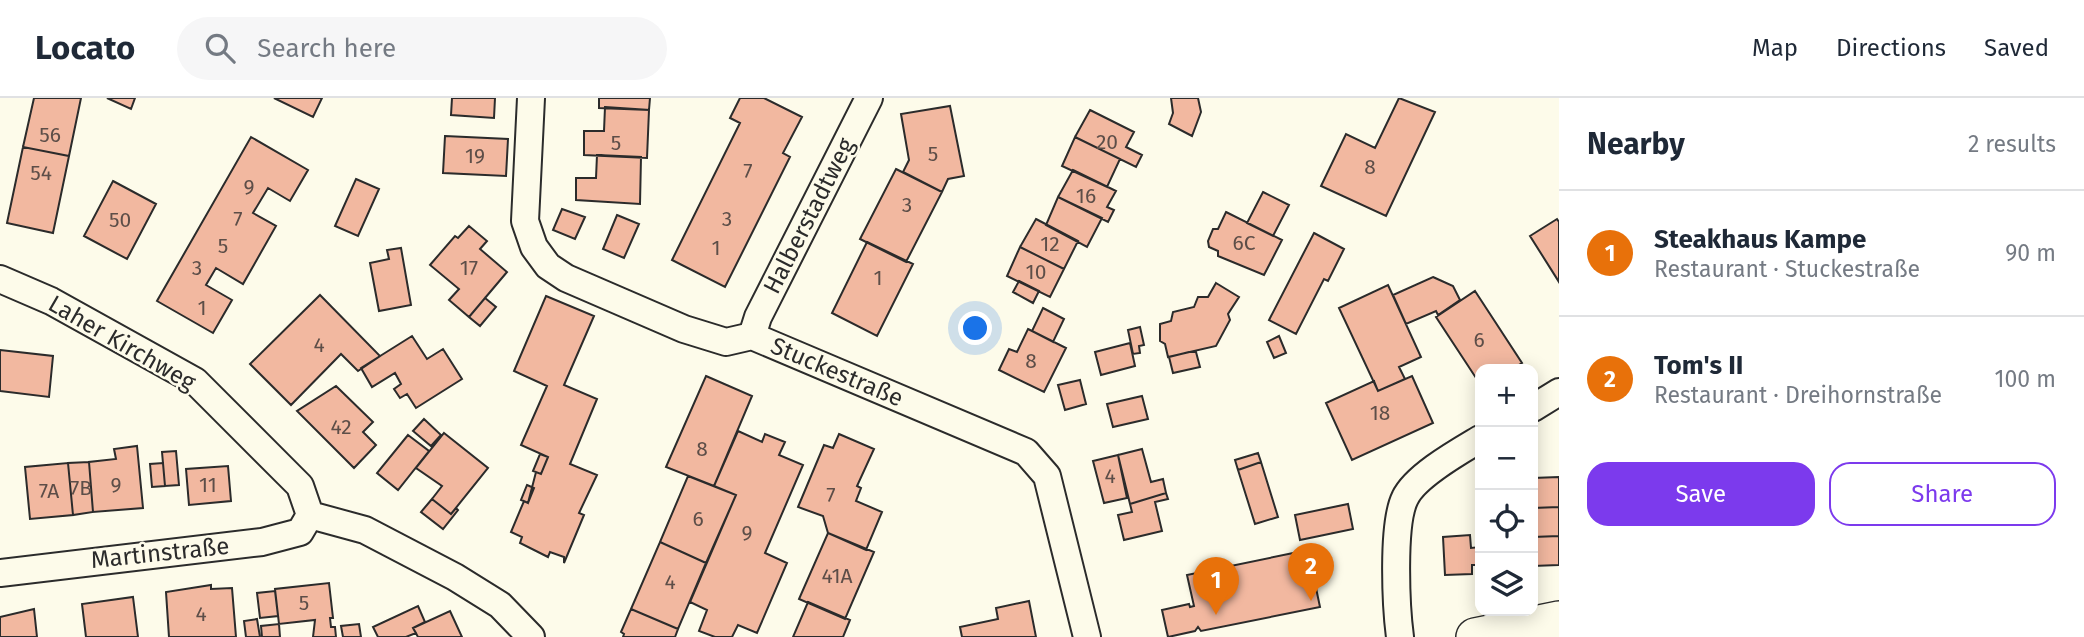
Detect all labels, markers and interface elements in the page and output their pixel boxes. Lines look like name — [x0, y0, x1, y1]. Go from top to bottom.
search box — [177, 17, 667, 80]
text: Locato — [35, 28, 135, 68]
icon: search — [201, 29, 239, 67]
text: Search here — [257, 33, 396, 64]
text: Map — [1752, 34, 1798, 62]
text: Directions — [1836, 34, 1946, 62]
text: Saved — [1984, 34, 2049, 62]
house number: 56 — [39, 122, 61, 148]
text: Nearby — [1587, 126, 1685, 162]
house number: 20 — [1096, 129, 1118, 155]
house number: 5 — [611, 130, 621, 156]
text: 2 results — [1968, 130, 2056, 158]
street label: Halberstadtweg — [758, 133, 861, 299]
house number: 5 — [928, 141, 938, 167]
house number: 19 — [465, 143, 485, 169]
house number: 8 — [1364, 154, 1376, 180]
house number: 7 — [743, 158, 753, 184]
house number: 54 — [30, 160, 52, 186]
house number: 9 — [243, 174, 255, 200]
house number: 16 — [1076, 183, 1096, 209]
house number: 3 — [902, 192, 912, 218]
house number: 7 — [233, 206, 243, 232]
house number: 3 — [722, 206, 732, 232]
house number: 50 — [109, 207, 131, 233]
text: Steakhaus Kampe — [1654, 224, 1866, 255]
house number: 6C — [1233, 230, 1256, 256]
house number: 12 — [1040, 231, 1060, 257]
house number: 5 — [218, 233, 228, 259]
house number: 1 — [711, 235, 721, 261]
text: 1 — [1605, 239, 1615, 267]
text: 90 m — [2005, 239, 2056, 267]
house number: 3 — [192, 255, 202, 281]
house number: 17 — [460, 255, 478, 281]
text: Restaurant · Stuckestraße — [1654, 255, 1920, 283]
house number: 10 — [1026, 259, 1046, 285]
house number: 1 — [873, 265, 883, 291]
street label: Laher Kirchweg — [43, 290, 201, 397]
house number: 1 — [197, 295, 207, 321]
your location — [958, 311, 992, 345]
house number: 6 — [1473, 327, 1485, 353]
house number: 4 — [313, 332, 325, 358]
street label: Stuckestraße — [767, 332, 907, 412]
house number: 8 — [1025, 348, 1037, 374]
text: Tom's II — [1654, 350, 1743, 381]
map controls — [1475, 364, 1538, 616]
button: + — [1475, 364, 1538, 427]
text: 2 — [1604, 365, 1616, 393]
text: 100 m — [1995, 365, 2056, 393]
text: Restaurant · Dreihornstraße — [1654, 381, 1942, 409]
house number: 18 — [1370, 400, 1390, 426]
house number: 42 — [330, 414, 352, 440]
button: − — [1475, 427, 1538, 490]
house number: 8 — [696, 436, 708, 462]
button: Save — [1587, 462, 1815, 526]
button: Share — [1829, 462, 2056, 526]
house number: 4 — [1104, 463, 1116, 489]
house number: 9 — [110, 472, 122, 498]
house number: 11 — [199, 472, 217, 498]
house number: 7B — [70, 475, 92, 501]
house number: 7A — [39, 478, 59, 504]
house number: 7 — [826, 482, 836, 508]
button: locate — [1475, 490, 1538, 553]
house number: 6 — [692, 506, 704, 532]
house number: 9 — [741, 520, 753, 546]
street label: Martinstraße — [89, 532, 231, 574]
pin: 2 — [1288, 543, 1334, 601]
button: layers — [1475, 553, 1538, 616]
pin: 1 — [1193, 557, 1239, 615]
house number: 41A — [821, 563, 853, 589]
house number: 4 — [664, 569, 676, 595]
house number: 5 — [299, 590, 309, 616]
house number: 4 — [195, 601, 207, 627]

